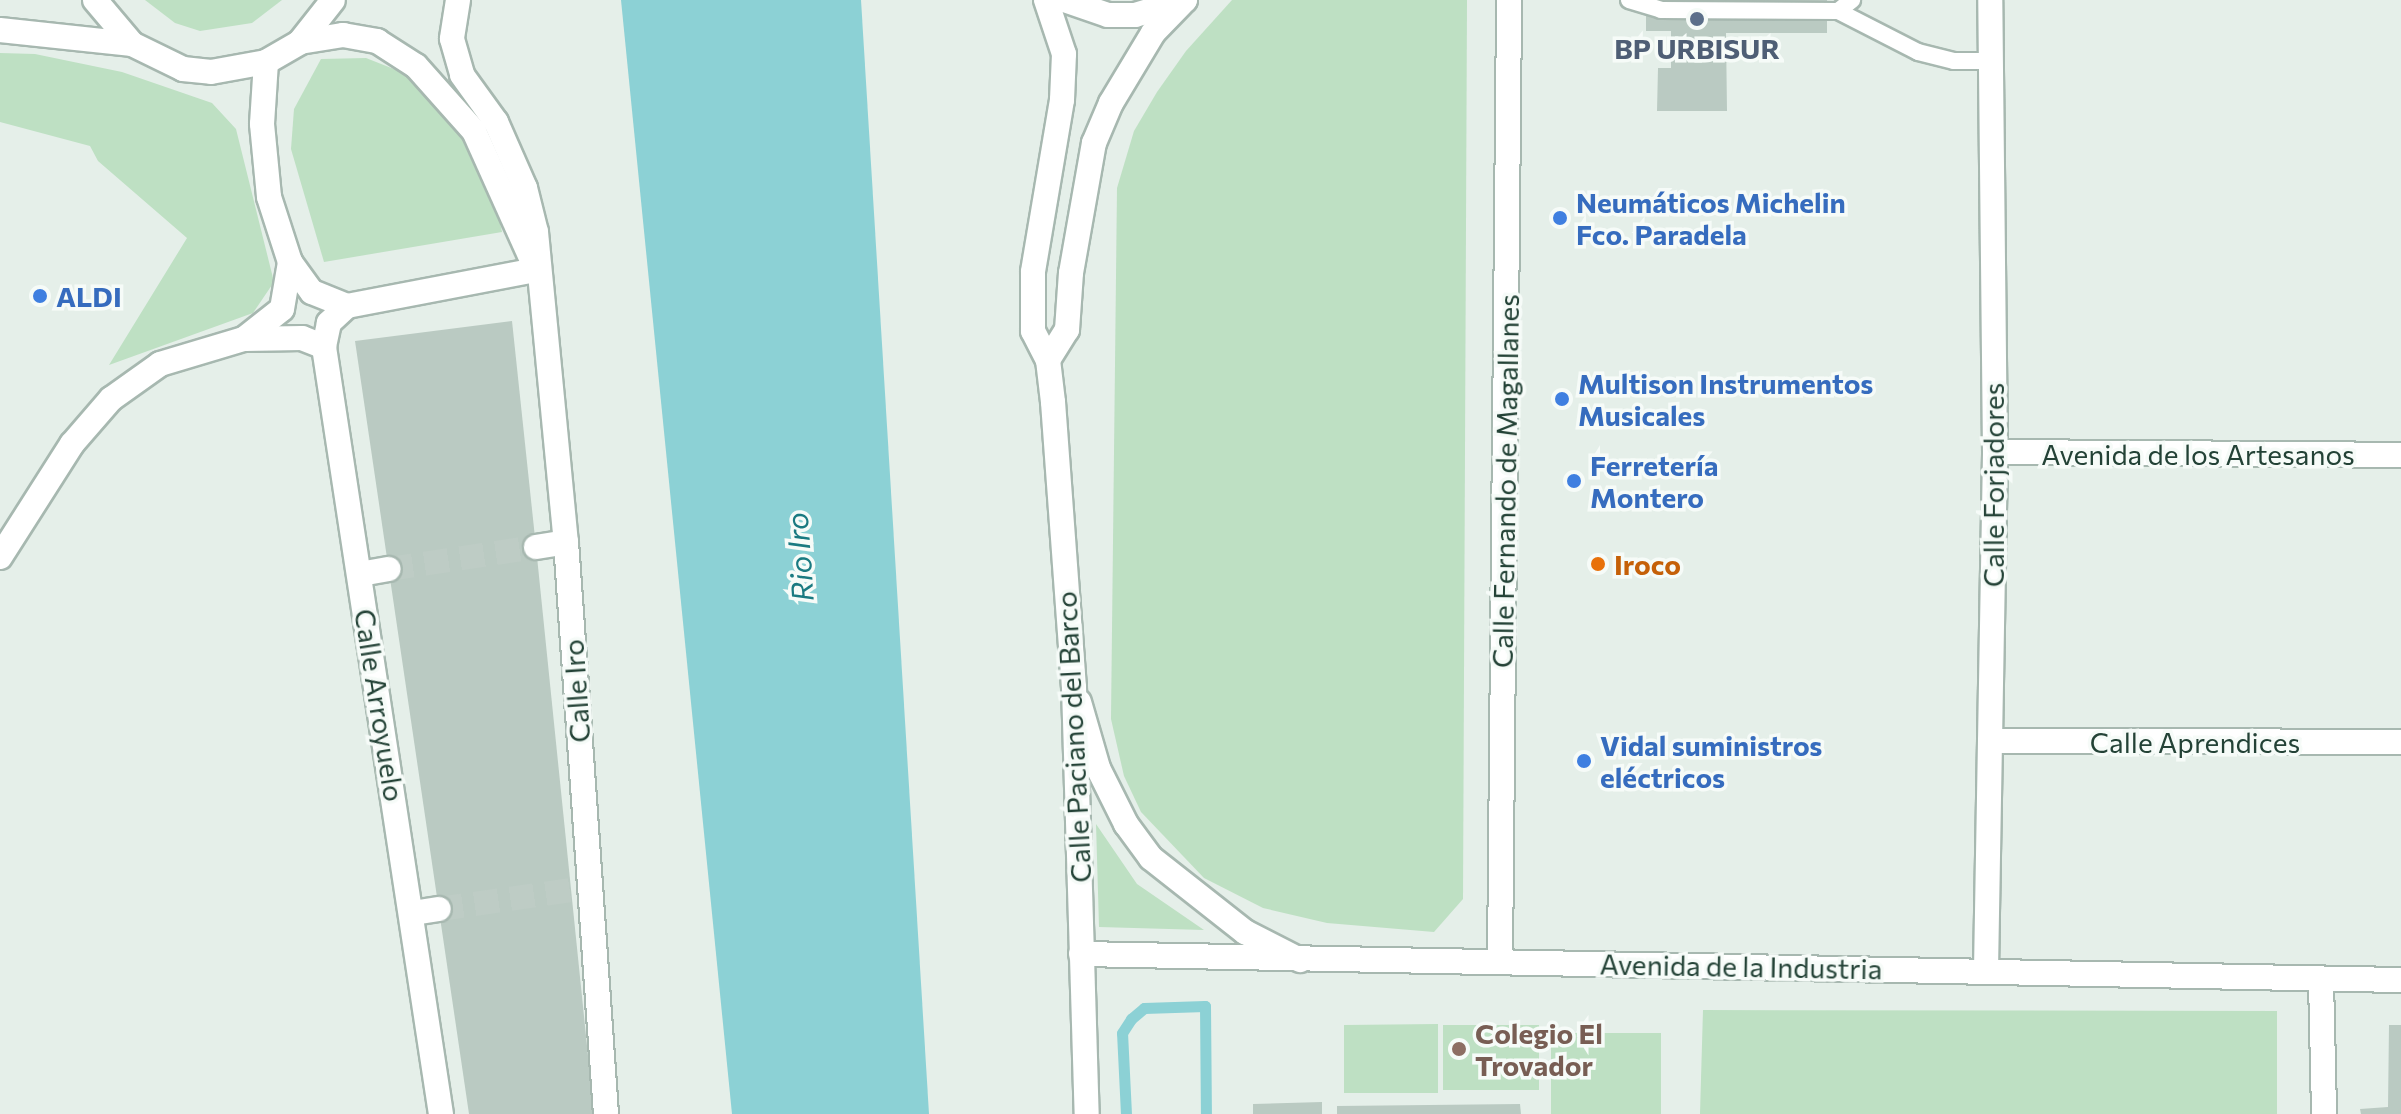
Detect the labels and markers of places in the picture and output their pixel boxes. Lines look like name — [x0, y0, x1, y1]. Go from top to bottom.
marker: BP URBISUR — [1688, 10, 1706, 28]
place label: BP URBISUR — [1614, 31, 1780, 65]
place label: Neumáticos Michelin Fco. Paradela — [1576, 185, 1846, 251]
marker: Neumáticos Michelin Fco. Paradela — [1551, 209, 1569, 227]
place label: ALDI — [56, 279, 122, 313]
marker: ALDI — [31, 287, 49, 305]
place label: Multison Instrumentos Musicales — [1578, 366, 1873, 432]
marker: Multison Instrumentos Musicales — [1553, 390, 1571, 408]
place label: Ferretería Montero — [1590, 448, 1718, 514]
marker: Ferretería Montero — [1565, 472, 1583, 490]
place label: Iroco — [1614, 547, 1681, 581]
marker: Iroco — [1589, 555, 1607, 573]
place label: Vidal suministros eléctricos — [1600, 728, 1822, 794]
marker: Vidal suministros eléctricos — [1575, 752, 1593, 770]
place label: Colegio El Trovador — [1475, 1016, 1603, 1082]
marker: Colegio El Trovador — [1450, 1040, 1468, 1058]

